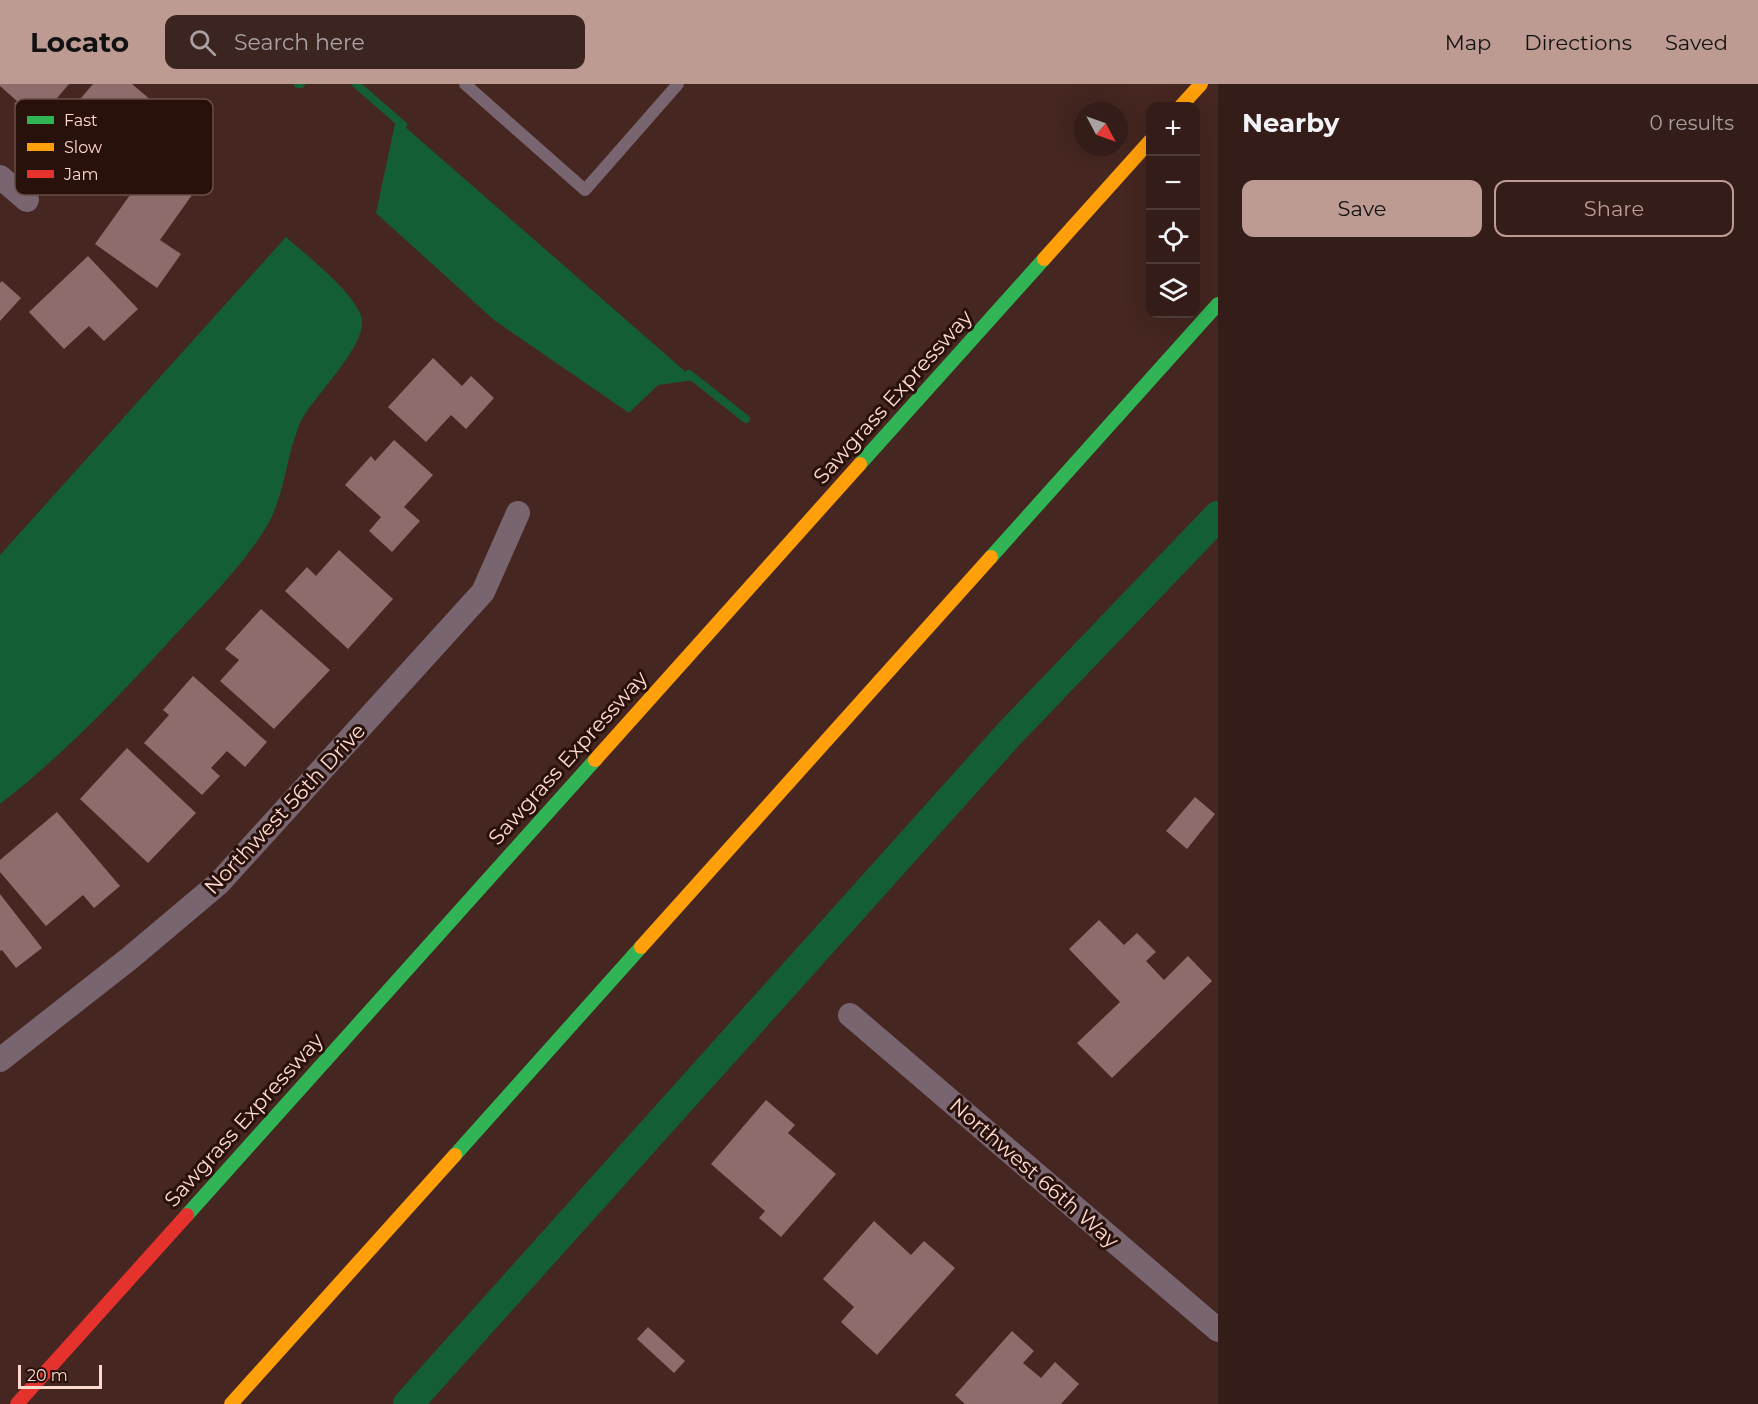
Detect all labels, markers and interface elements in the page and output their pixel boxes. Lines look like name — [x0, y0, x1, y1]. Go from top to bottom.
search box — [165, 15, 585, 69]
text: Locato — [30, 25, 129, 59]
icon: search — [186, 26, 219, 59]
text: Search here — [234, 29, 365, 56]
text: Map — [1445, 30, 1491, 55]
text: Directions — [1524, 30, 1632, 55]
text: Saved — [1665, 30, 1728, 55]
legend — [15, 99, 213, 195]
north arrow — [1074, 102, 1128, 156]
map controls — [1146, 102, 1200, 318]
button: + — [1146, 102, 1200, 156]
text: Nearby — [1242, 107, 1339, 139]
text: Fast — [64, 111, 98, 130]
text: 0 results — [1649, 111, 1734, 135]
text: Slow — [64, 138, 102, 157]
button: − — [1146, 156, 1200, 210]
text: Jam — [63, 165, 98, 184]
button: Save — [1242, 180, 1482, 237]
button: Share — [1494, 180, 1734, 237]
button: locate — [1146, 210, 1200, 264]
button: layers — [1146, 264, 1200, 318]
street label: Sawgrass Expressway — [808, 304, 978, 489]
street label: Sawgrass Expressway — [483, 665, 653, 850]
street label: Northwest 56th Drive — [199, 718, 370, 899]
street label: Sawgrass Expressway — [159, 1027, 329, 1212]
street label: Northwest 66th Way — [945, 1092, 1124, 1253]
scale bar — [18, 1362, 102, 1390]
text: 20 m — [27, 1366, 68, 1385]

